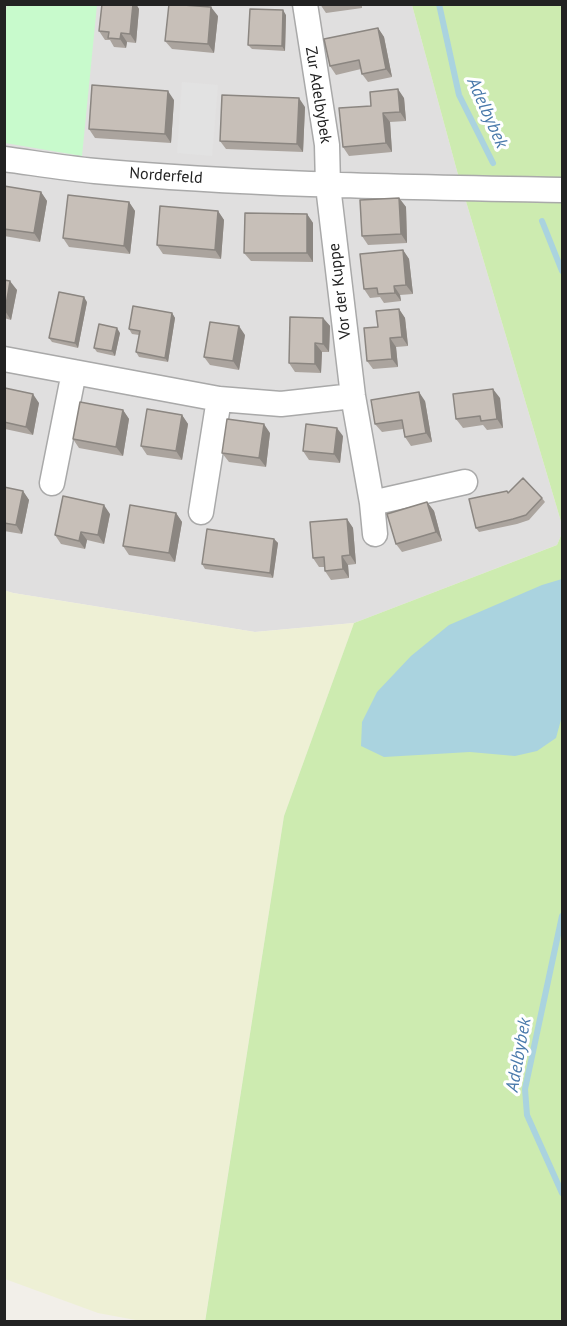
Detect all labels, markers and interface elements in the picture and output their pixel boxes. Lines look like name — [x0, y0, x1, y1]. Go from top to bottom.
street label: Zur Adelbybek — [301, 45, 335, 145]
water label: Adelbybek — [462, 74, 512, 152]
street label: Norderfeld — [129, 164, 203, 188]
street label: Vor der Kuppe — [325, 242, 355, 340]
water label: Adelbybek — [502, 1016, 536, 1094]

